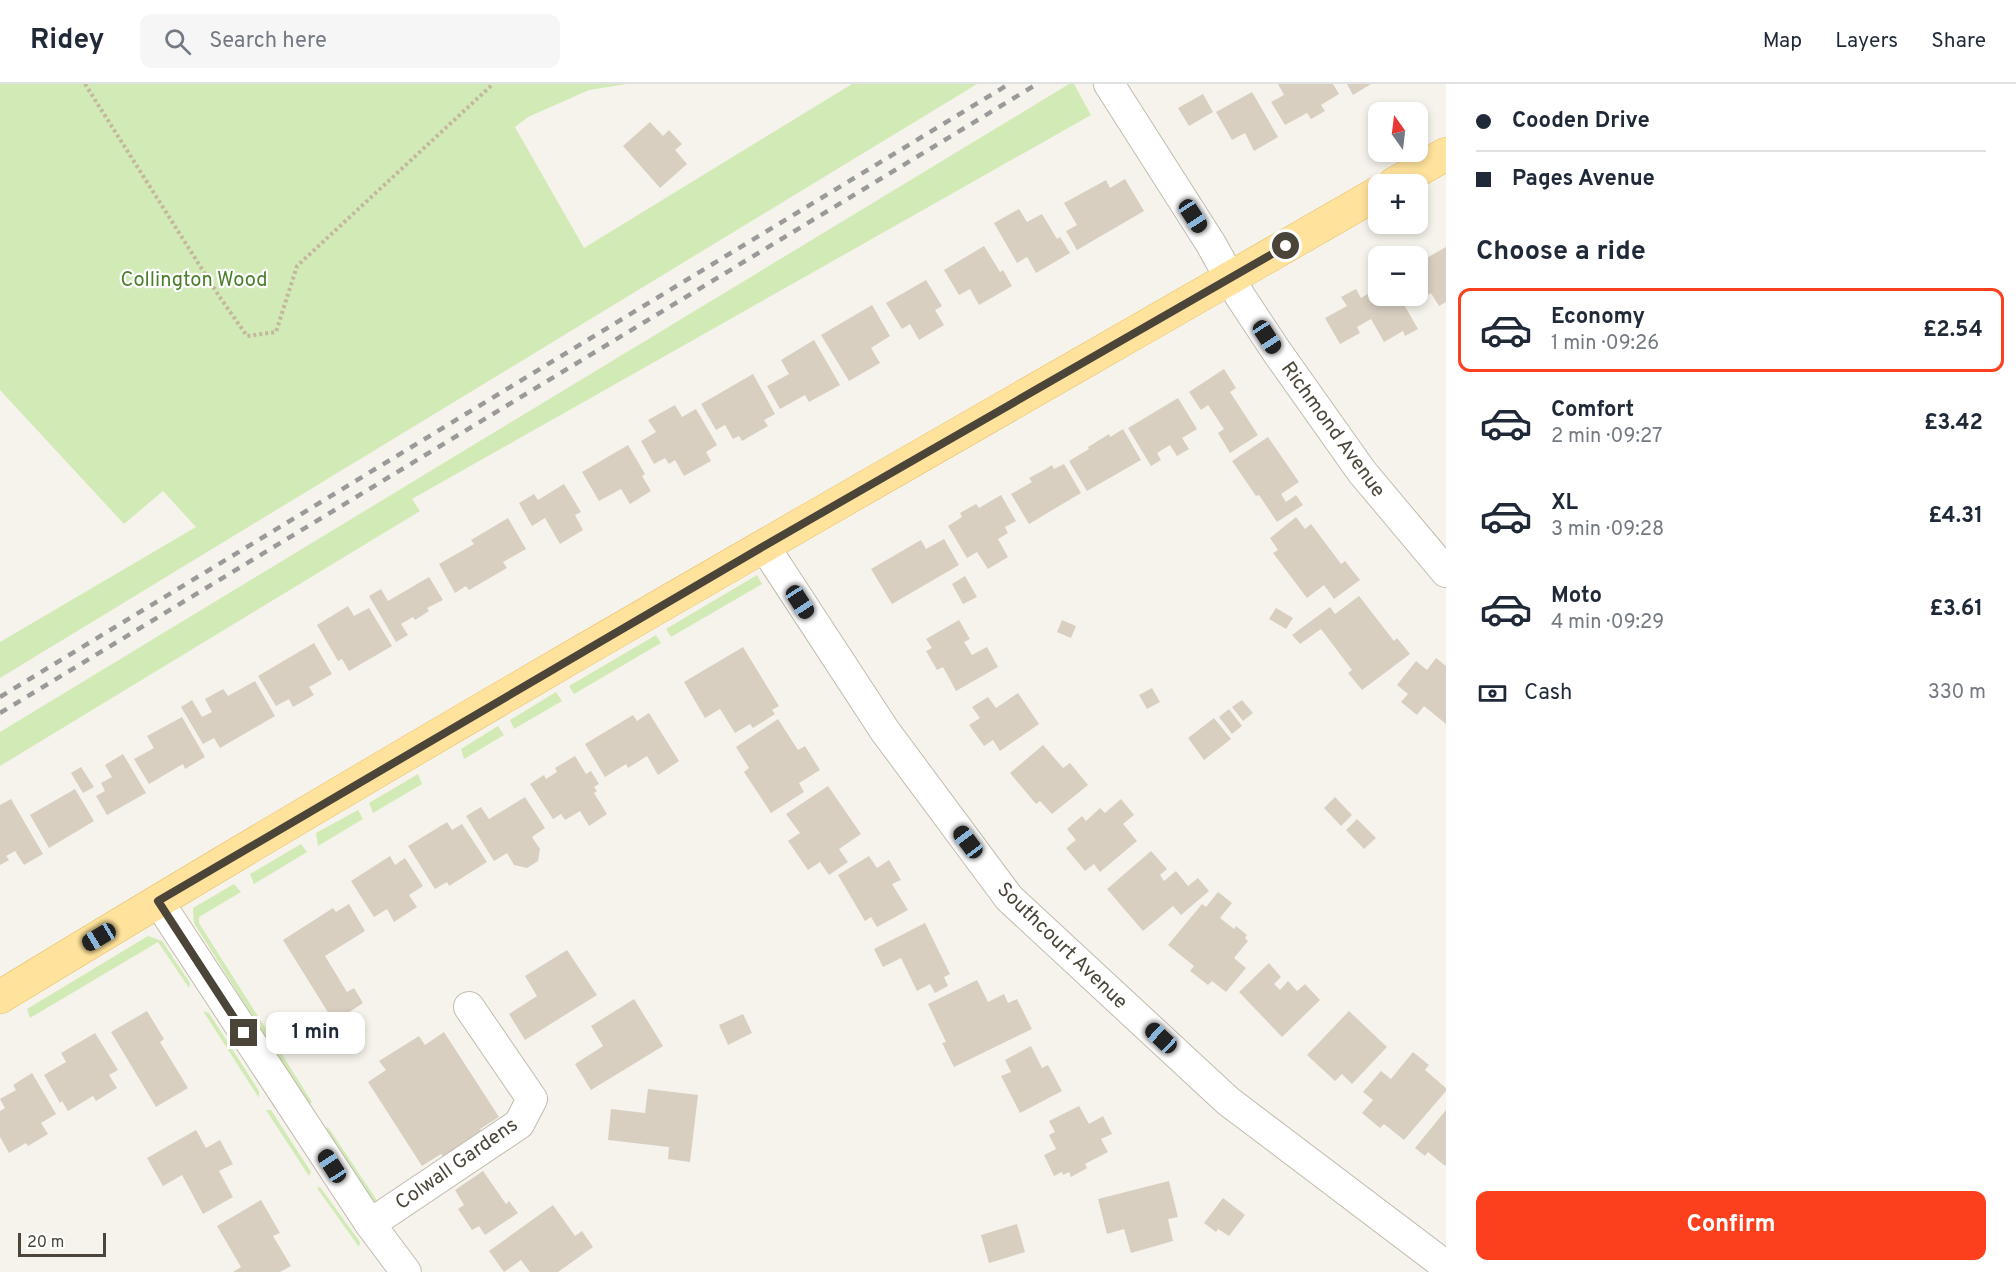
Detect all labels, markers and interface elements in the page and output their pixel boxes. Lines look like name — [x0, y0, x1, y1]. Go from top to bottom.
search box — [140, 14, 560, 68]
text: Ridey — [30, 23, 104, 59]
icon: search — [161, 25, 194, 58]
text: Search here — [209, 28, 327, 55]
text: Map — [1763, 28, 1802, 55]
text: Layers — [1835, 28, 1898, 55]
text: Share — [1931, 28, 1986, 55]
north arrow — [1368, 102, 1428, 162]
map controls — [1368, 102, 1428, 306]
text: Cooden Drive — [1512, 108, 1650, 135]
text: Pages Avenue — [1512, 166, 1655, 193]
button: + — [1368, 174, 1428, 234]
car — [1176, 196, 1210, 236]
route start — [1272, 232, 1299, 259]
text: Choose a ride — [1476, 235, 1646, 269]
button: − — [1368, 246, 1428, 306]
park label: Collington Wood — [120, 268, 268, 294]
icon: car — [1479, 303, 1533, 357]
text: Economy — [1551, 304, 1645, 331]
car — [1250, 317, 1284, 357]
text: £2.54 — [1923, 317, 1983, 344]
text: 1 min · 09:26 — [1551, 331, 1659, 357]
street label: Richmond Avenue — [1274, 357, 1390, 503]
icon: car — [1479, 396, 1533, 450]
text: Comfort — [1551, 397, 1634, 424]
text: £3.42 — [1924, 410, 1983, 437]
text: 2 min · 09:27 — [1551, 424, 1662, 450]
icon: car — [1479, 489, 1533, 543]
text: XL — [1551, 490, 1578, 517]
text: £4.31 — [1928, 503, 1983, 530]
text: 3 min · 09:28 — [1551, 517, 1664, 543]
car — [783, 582, 817, 622]
icon: car — [1479, 582, 1533, 636]
text: Moto — [1551, 583, 1602, 610]
text: £3.61 — [1929, 596, 1983, 623]
text: 4 min · 09:29 — [1551, 610, 1664, 636]
icon: cash — [1476, 677, 1509, 710]
text: Cash — [1524, 680, 1573, 707]
text: 330 m — [1928, 680, 1986, 706]
car — [950, 822, 986, 862]
street label: Southcourt Avenue — [991, 877, 1132, 1015]
car — [79, 920, 119, 954]
callout: 1 min — [265, 1012, 364, 1054]
route end — [230, 1019, 257, 1046]
car — [1142, 1019, 1180, 1057]
text: 1 min — [291, 1020, 340, 1046]
street label: Colwall Gardens — [391, 1113, 524, 1217]
car — [315, 1146, 349, 1186]
button: Confirm — [1476, 1191, 1986, 1260]
scale bar — [18, 1230, 106, 1258]
text: 20 m — [27, 1233, 64, 1253]

